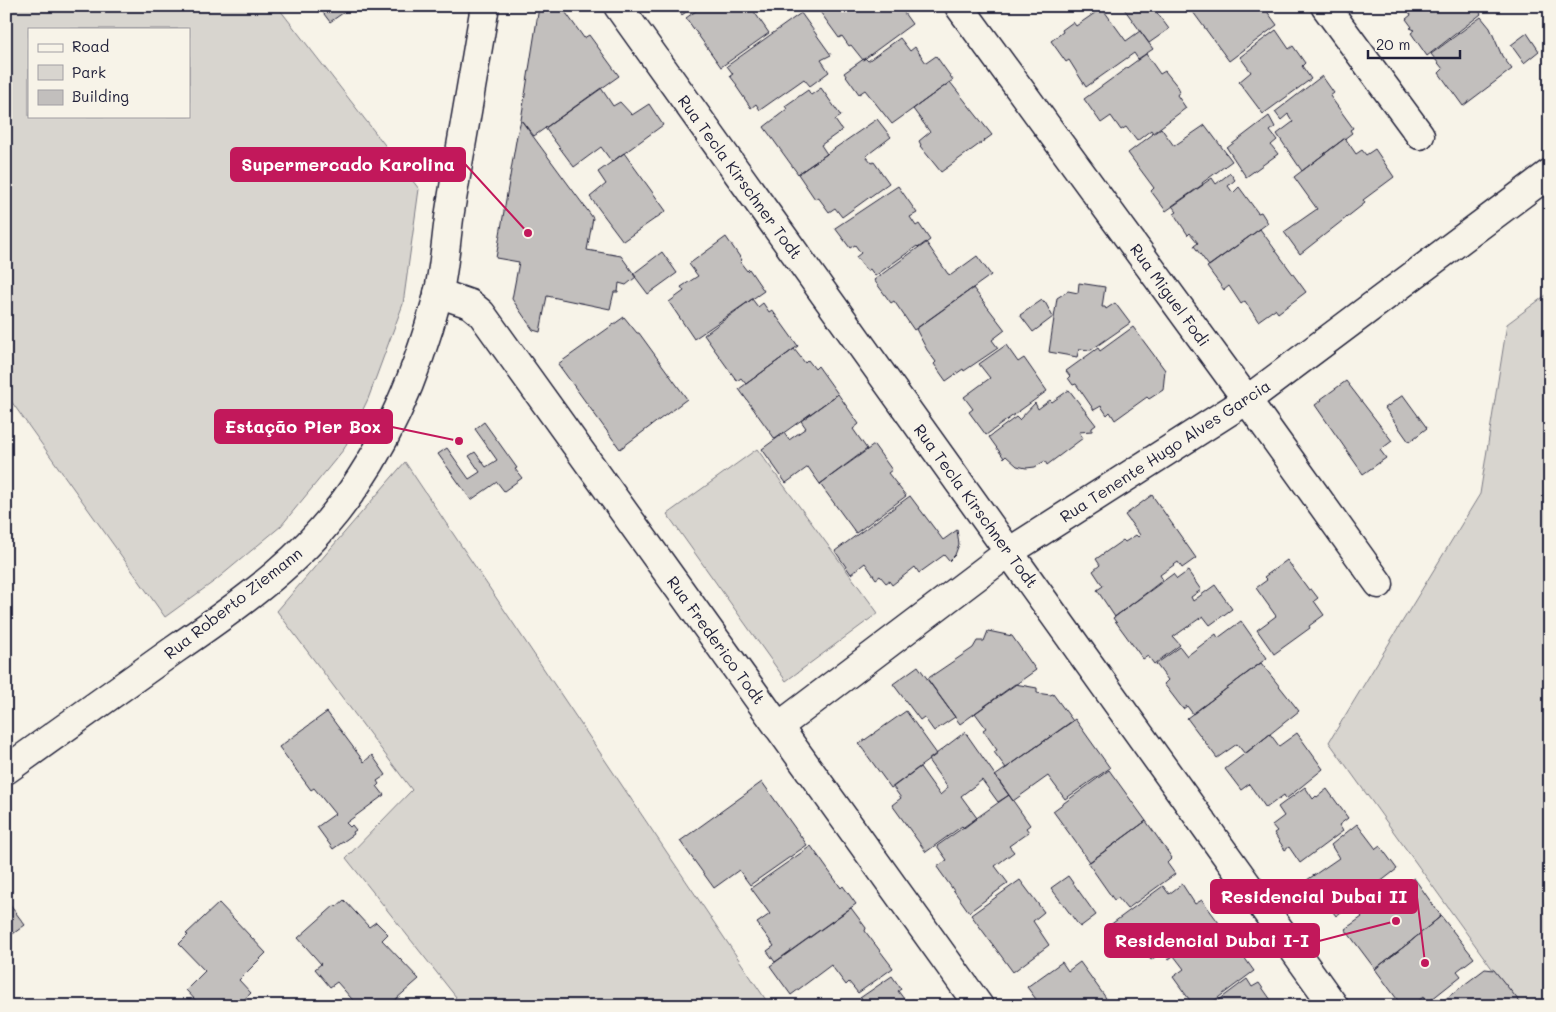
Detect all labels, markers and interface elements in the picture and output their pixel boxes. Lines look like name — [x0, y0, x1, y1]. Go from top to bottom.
legend — [28, 28, 190, 118]
scale bar — [1368, 28, 1461, 60]
text: 20 m — [1376, 34, 1410, 54]
text: Road — [72, 36, 109, 56]
text: Park — [72, 62, 106, 82]
text: Building — [72, 86, 129, 106]
street label: Rua Tecla Kirschner Todt — [674, 91, 807, 263]
callout: Supermercado Karolina — [231, 148, 465, 181]
text: Supermercado Karolina — [241, 152, 455, 176]
street label: Rua Miguel Fodi — [1126, 239, 1215, 350]
street label: Rua Tenente Hugo Alves Garcia — [1055, 374, 1274, 527]
callout: Estação Pier Box — [215, 410, 392, 443]
text: Estação Pier Box — [225, 414, 381, 438]
street label: Rua Tecla Kirschner Todt — [910, 420, 1043, 592]
street label: Rua Roberto Ziemann — [159, 542, 306, 663]
street label: Rua Frederico Todt — [663, 571, 770, 708]
callout: Residencial Dubai II — [1211, 880, 1417, 913]
text: Residencial Dubai II — [1221, 884, 1407, 908]
callout: Residencial Dubai I-I — [1105, 924, 1319, 957]
text: Residencial Dubai I-I — [1115, 928, 1309, 952]

